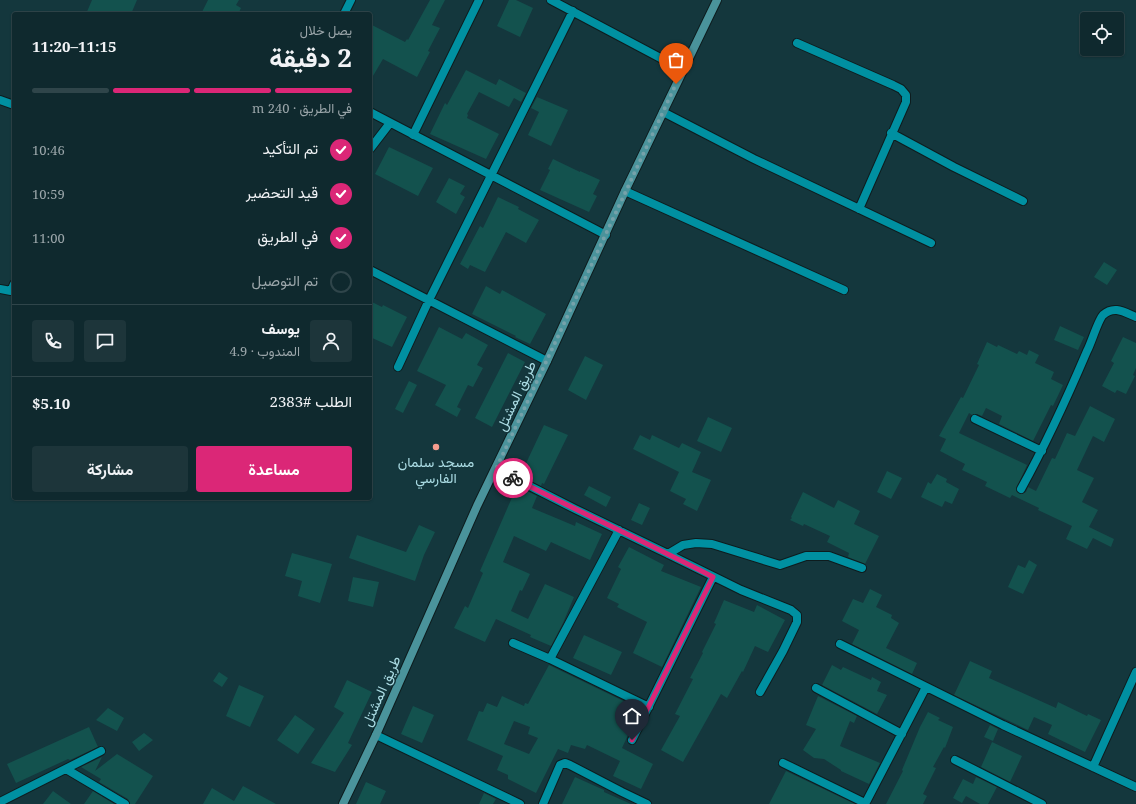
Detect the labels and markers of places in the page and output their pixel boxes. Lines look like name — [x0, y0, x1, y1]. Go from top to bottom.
pin — [659, 43, 693, 84]
marker: مسجد سلمان الفارسي — [431, 442, 441, 452]
place label: مسجد سلمان الفارسي — [398, 452, 474, 490]
pin — [615, 699, 649, 740]

